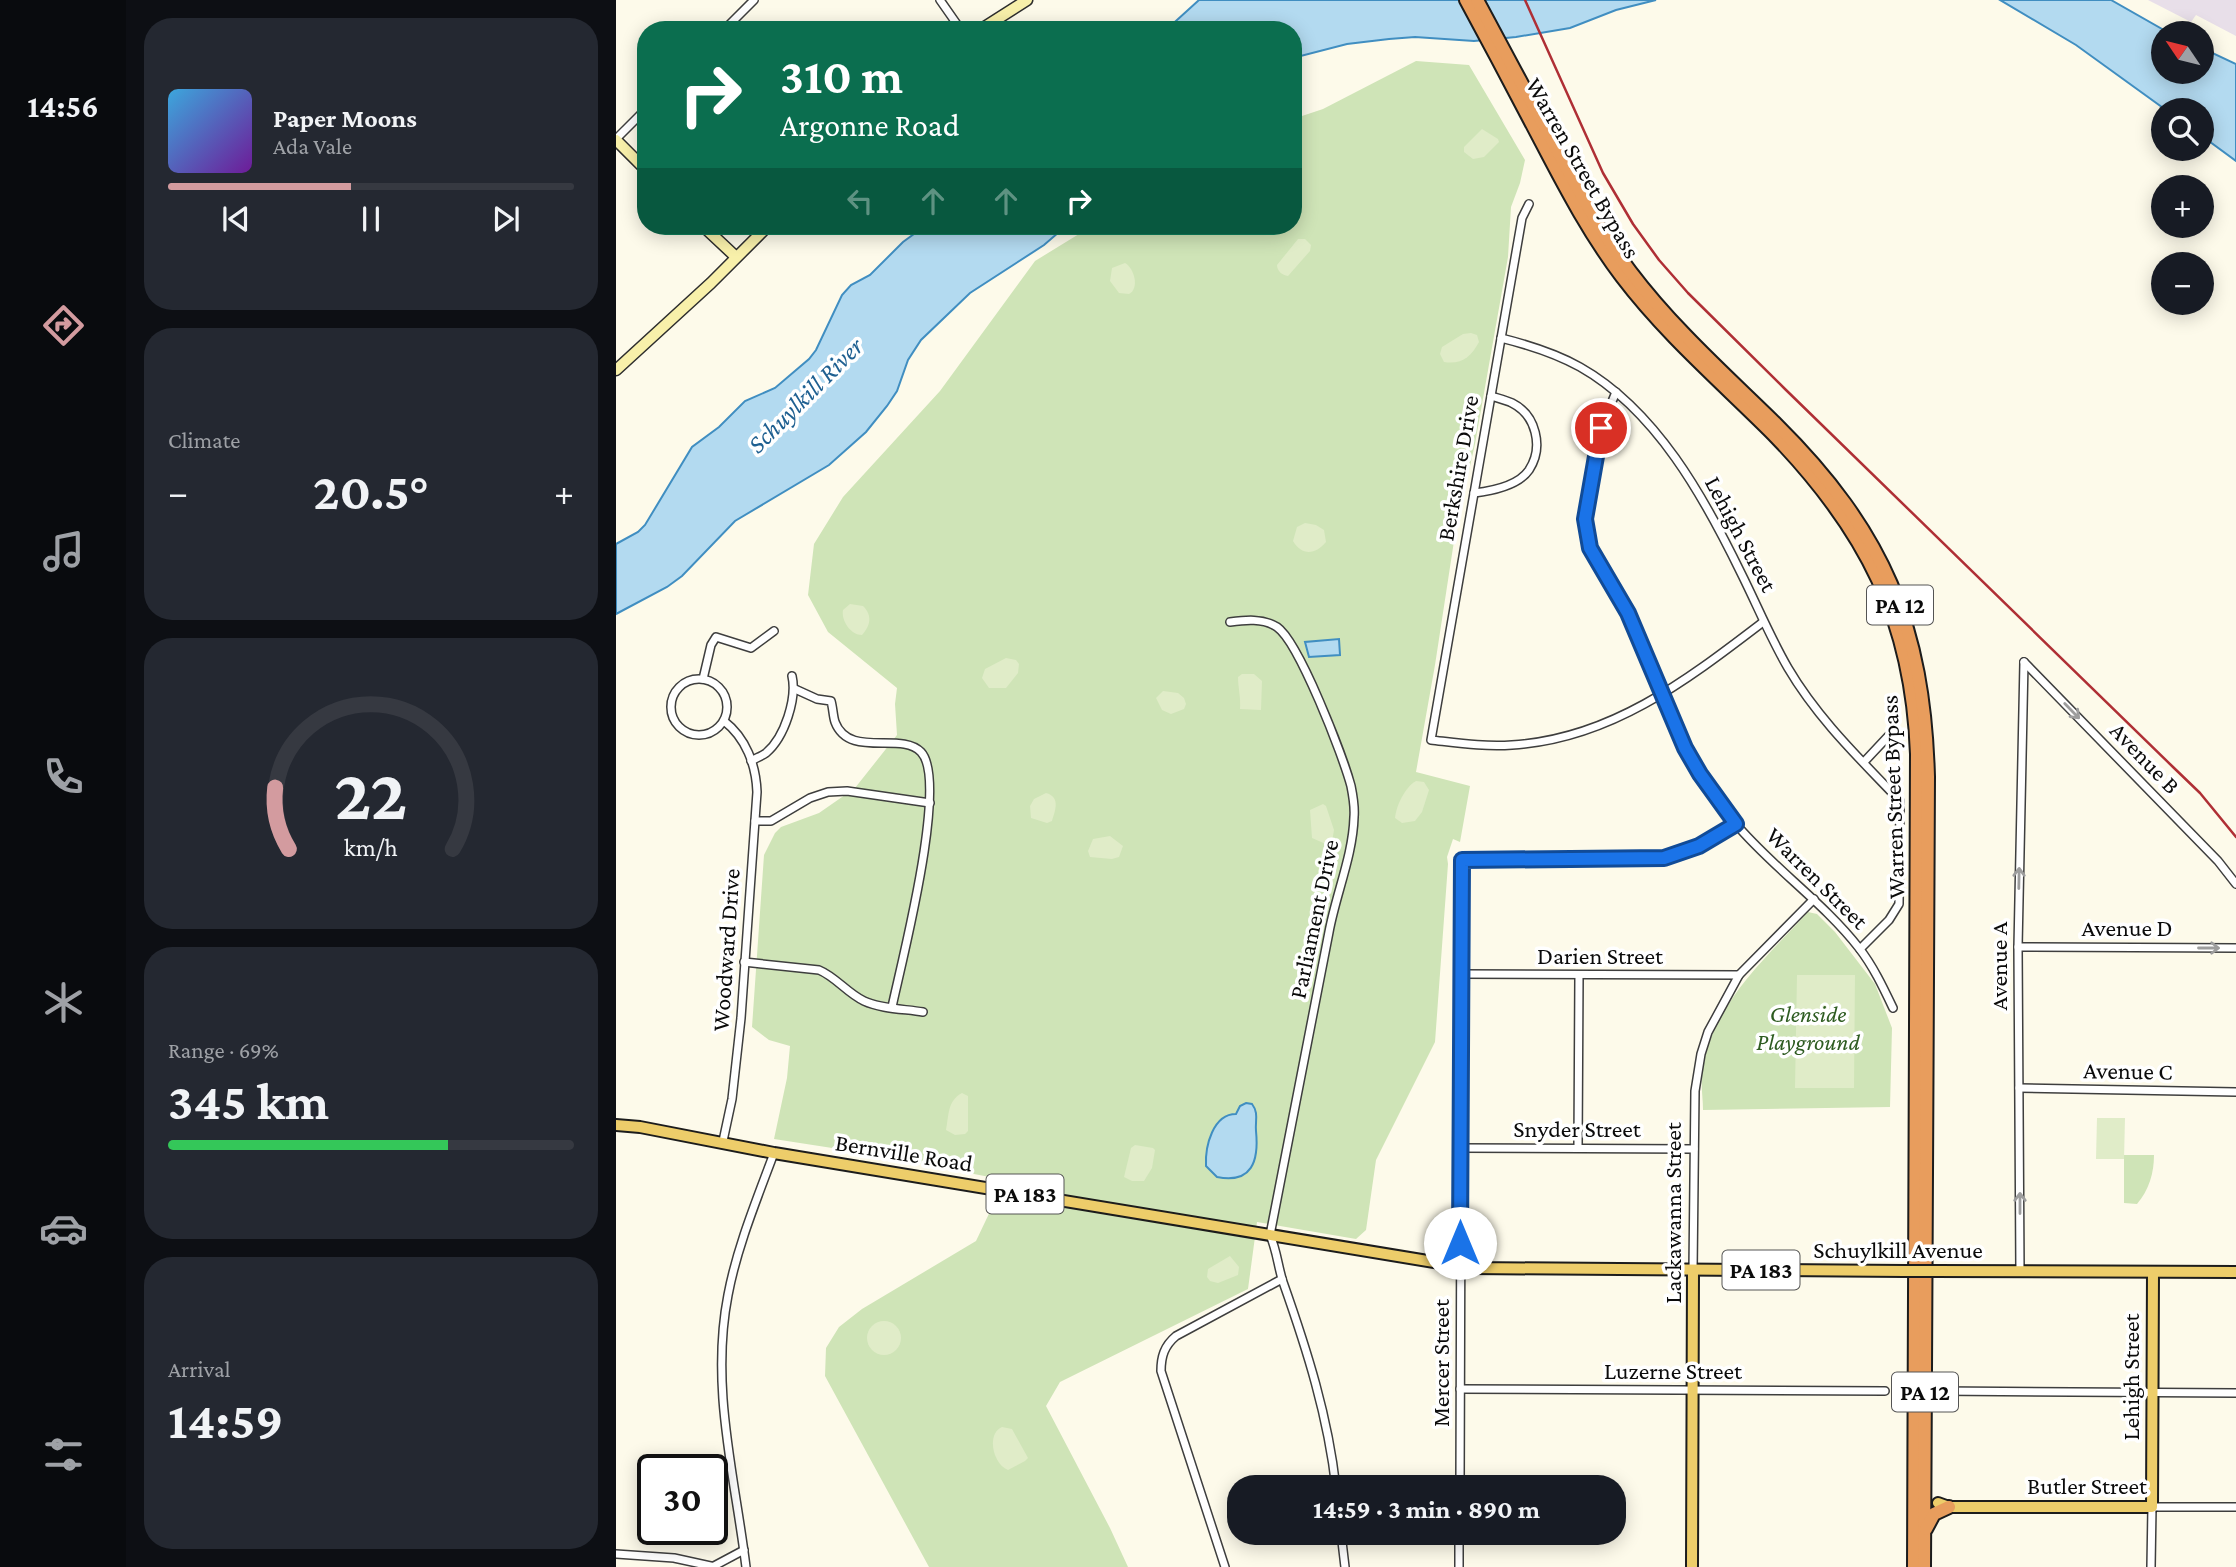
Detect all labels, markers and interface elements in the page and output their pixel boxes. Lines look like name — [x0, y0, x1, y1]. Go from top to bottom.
north arrow — [2151, 21, 2214, 84]
map controls — [2151, 21, 2214, 315]
icon: right — [665, 49, 756, 140]
text: 310 m — [780, 49, 903, 104]
street label: Warren Street Bypass — [1521, 73, 1646, 263]
text: 14:56 — [27, 88, 99, 124]
button: search — [2151, 98, 2214, 161]
text: Paper Moons — [273, 104, 417, 133]
text: Argonne Road — [780, 107, 960, 143]
text: Ada Vale — [273, 133, 352, 159]
button: + — [2151, 175, 2214, 238]
icon: left — [841, 182, 879, 220]
icon: ahead — [914, 182, 952, 220]
icon: ahead — [987, 182, 1025, 220]
icon: right — [1060, 182, 1098, 220]
icon: previous — [217, 200, 255, 238]
icon: pause — [352, 200, 390, 238]
icon: next — [487, 200, 525, 238]
button: − — [2151, 252, 2214, 315]
icon: directions — [39, 301, 88, 350]
water label: Schuylkill River — [742, 331, 870, 459]
street label: Berkshire Drive — [1431, 393, 1484, 543]
pin — [1571, 398, 1631, 458]
icon: arrive — [1582, 409, 1620, 447]
text: Climate — [168, 427, 240, 453]
text: 20.5° — [313, 462, 429, 520]
text: − — [168, 471, 188, 513]
text: + — [554, 471, 574, 513]
street label: Lehigh Street — [1700, 471, 1784, 597]
icon: music — [39, 527, 88, 576]
road number: PA 12 — [1867, 586, 1933, 624]
street label: Warren Street Bypass — [1875, 695, 1910, 899]
one-way arrow — [2063, 702, 2080, 719]
street label: Avenue B — [2105, 717, 2186, 799]
icon: phone — [39, 752, 88, 801]
text: 22 — [334, 755, 408, 836]
street label: Warren Street — [1761, 821, 1875, 935]
text: km/h — [344, 834, 398, 861]
street label: Parliament Drive — [1283, 837, 1344, 1001]
one-way arrow — [2013, 867, 2026, 890]
street label: Woodward Drive — [706, 868, 745, 1032]
street label: Avenue D — [2081, 914, 2173, 941]
street label: Avenue A — [1985, 921, 2012, 1010]
one-way arrow — [2197, 941, 2220, 955]
street label: Darien Street — [1537, 942, 1664, 969]
icon: climate — [39, 978, 88, 1027]
park label: Glenside Playground — [1756, 1000, 1860, 1055]
text: Range · 69% — [168, 1037, 279, 1063]
street label: Avenue C — [2083, 1056, 2173, 1085]
text: 345 km — [168, 1072, 329, 1130]
street label: Snyder Street — [1513, 1115, 1642, 1142]
street label: Lackawanna Street — [1659, 1121, 1686, 1304]
street label: Bernville Road — [833, 1128, 975, 1177]
road number: PA 183 — [986, 1175, 1064, 1214]
one-way arrow — [2013, 1192, 2027, 1215]
icon: car — [39, 1204, 88, 1253]
position arrow — [1423, 1206, 1497, 1280]
street label: Schuylkill Avenue — [1813, 1236, 1983, 1263]
road number: PA 183 — [1722, 1250, 1800, 1289]
street label: Mercer Street — [1427, 1298, 1454, 1427]
street label: Lehigh Street — [2117, 1312, 2144, 1440]
text: Arrival — [168, 1356, 231, 1382]
street label: Luzerne Street — [1604, 1357, 1743, 1384]
road number: PA 12 — [1892, 1372, 1958, 1412]
text: 14:59 — [168, 1391, 283, 1449]
icon: filters — [39, 1430, 88, 1479]
speed limit sign: 30 — [637, 1454, 728, 1545]
street label: Butler Street — [2027, 1472, 2148, 1499]
text: 14:59 · 3 min · 890 m — [1313, 1495, 1540, 1524]

